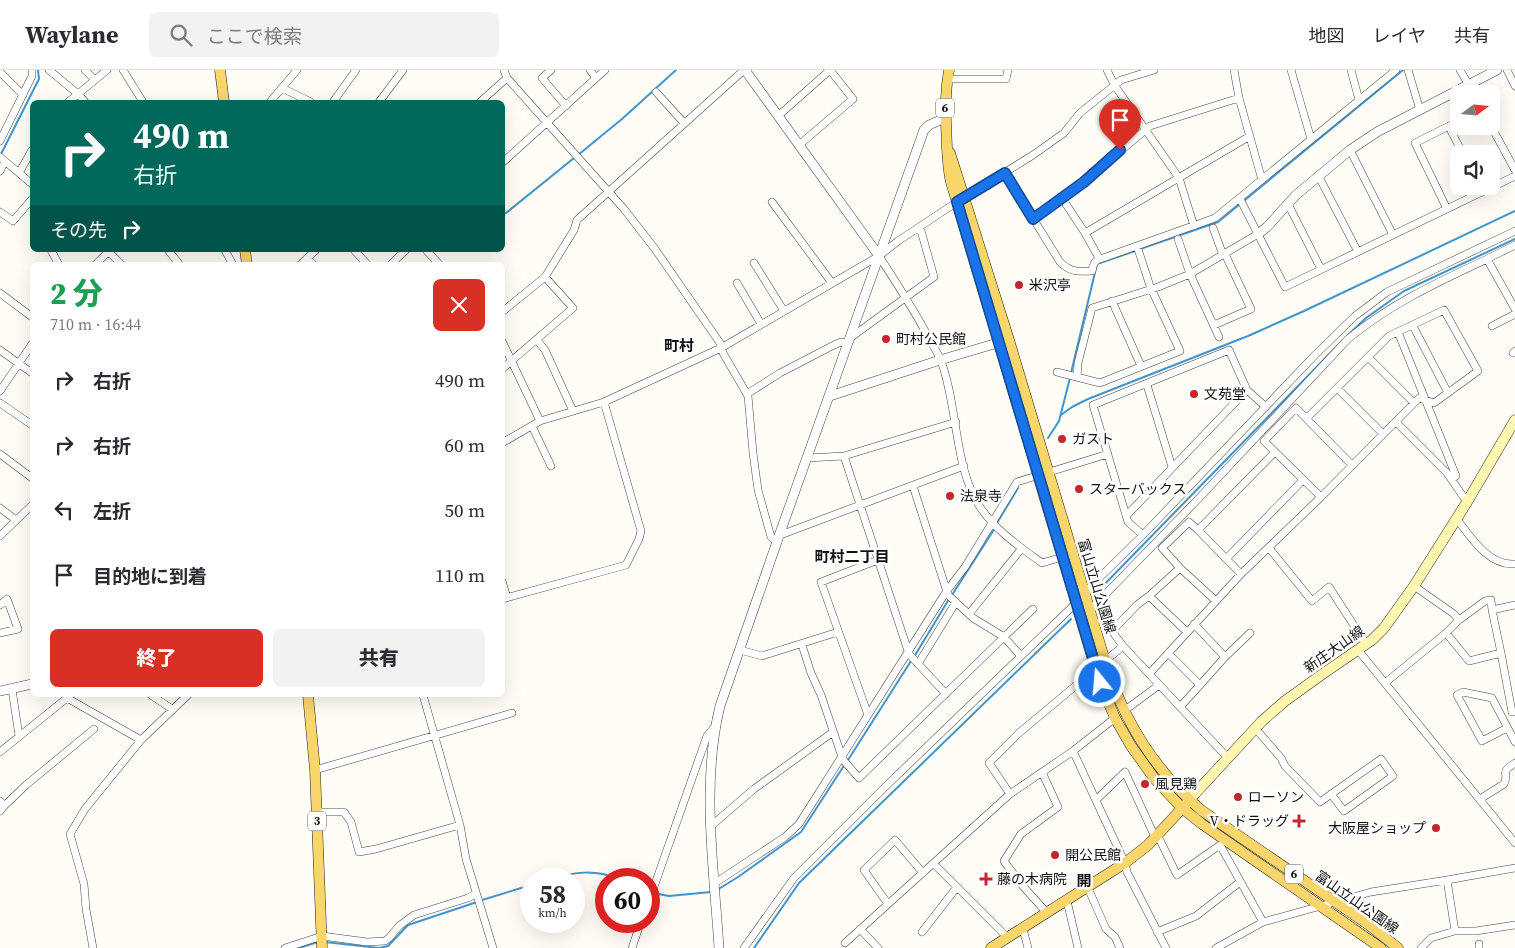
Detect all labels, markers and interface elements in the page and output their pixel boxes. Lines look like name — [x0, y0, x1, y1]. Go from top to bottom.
search box — [149, 12, 499, 57]
text: Waylane — [25, 18, 119, 51]
icon: search — [167, 21, 195, 49]
text: ここで検索 — [207, 23, 302, 49]
text: 地図 — [1309, 23, 1345, 48]
text: レイヤ — [1373, 23, 1426, 48]
text: 共有 — [1454, 23, 1490, 48]
north arrow — [1450, 85, 1500, 135]
map controls — [1450, 85, 1500, 195]
road number: 6 — [936, 98, 954, 118]
pin — [1099, 99, 1141, 150]
icon: arrive — [1106, 106, 1134, 134]
text: 490 m — [133, 112, 229, 160]
icon: right — [50, 120, 115, 185]
button: sound — [1450, 145, 1500, 195]
text: 右折 — [133, 160, 177, 190]
icon: right — [117, 215, 145, 243]
text: その先 — [50, 217, 107, 243]
text: 2 分 — [50, 273, 103, 314]
place label: 米沢亭 — [1029, 275, 1071, 295]
button: close — [433, 279, 485, 331]
marker: 米沢亭 — [1013, 279, 1025, 291]
text: 710 m · 16:44 — [50, 313, 141, 335]
place label: 町村公民館 — [896, 329, 966, 349]
marker: 町村公民館 — [880, 333, 892, 345]
district label: 町村 — [664, 335, 694, 356]
icon: right — [50, 366, 78, 394]
text: 490 m — [435, 367, 485, 393]
text: 右折 — [93, 368, 131, 394]
place label: 文苑堂 — [1204, 384, 1246, 404]
marker: 文苑堂 — [1188, 388, 1200, 400]
place label: ガスト — [1072, 429, 1114, 449]
icon: right — [50, 431, 78, 459]
text: 60 m — [444, 432, 485, 458]
text: 右折 — [93, 433, 131, 459]
marker: ガスト — [1056, 433, 1068, 445]
place label: スターバックス — [1089, 479, 1186, 499]
marker: スターバックス — [1073, 483, 1085, 495]
place label: 法泉寺 — [960, 486, 1002, 506]
marker: 法泉寺 — [944, 490, 956, 502]
icon: left — [50, 496, 78, 524]
text: 50 m — [444, 497, 485, 523]
text: 左折 — [93, 498, 131, 524]
street label: 富山立山公園線 — [1073, 536, 1121, 636]
district label: 町村二丁目 — [814, 546, 890, 567]
icon: arrive — [50, 561, 78, 589]
text: 110 m — [435, 562, 485, 588]
text: 目的地に到着 — [93, 563, 207, 589]
street label: 新庄大山線 — [1300, 621, 1368, 677]
button: 終了 — [50, 629, 263, 687]
button: 共有 — [273, 629, 485, 687]
position arrow — [1073, 655, 1125, 707]
place label: 風見鶏 — [1155, 774, 1197, 794]
marker: 風見鶏 — [1139, 778, 1151, 790]
place label: ローソン — [1248, 787, 1304, 807]
marker: ローソン — [1232, 791, 1244, 803]
road number: 3 — [308, 811, 326, 830]
place label: V・ドラッグ — [1210, 811, 1289, 831]
marker: V・ドラッグ — [1293, 815, 1305, 827]
place label: 大阪屋ショップ — [1328, 818, 1426, 838]
marker: 大阪屋ショップ — [1430, 822, 1442, 834]
place label: 開公民館 — [1065, 845, 1121, 865]
marker: 開公民館 — [1049, 849, 1061, 861]
road number: 6 — [1285, 864, 1303, 884]
street label: 富山立山公園線 — [1311, 866, 1403, 938]
speed limit sign: 60 — [595, 868, 660, 933]
place label: 藤の木病院 — [997, 869, 1067, 889]
district label: 開 — [1076, 870, 1092, 891]
marker: 藤の木病院 — [979, 872, 993, 886]
text: 58 — [539, 877, 566, 911]
text: km/h — [538, 905, 567, 921]

